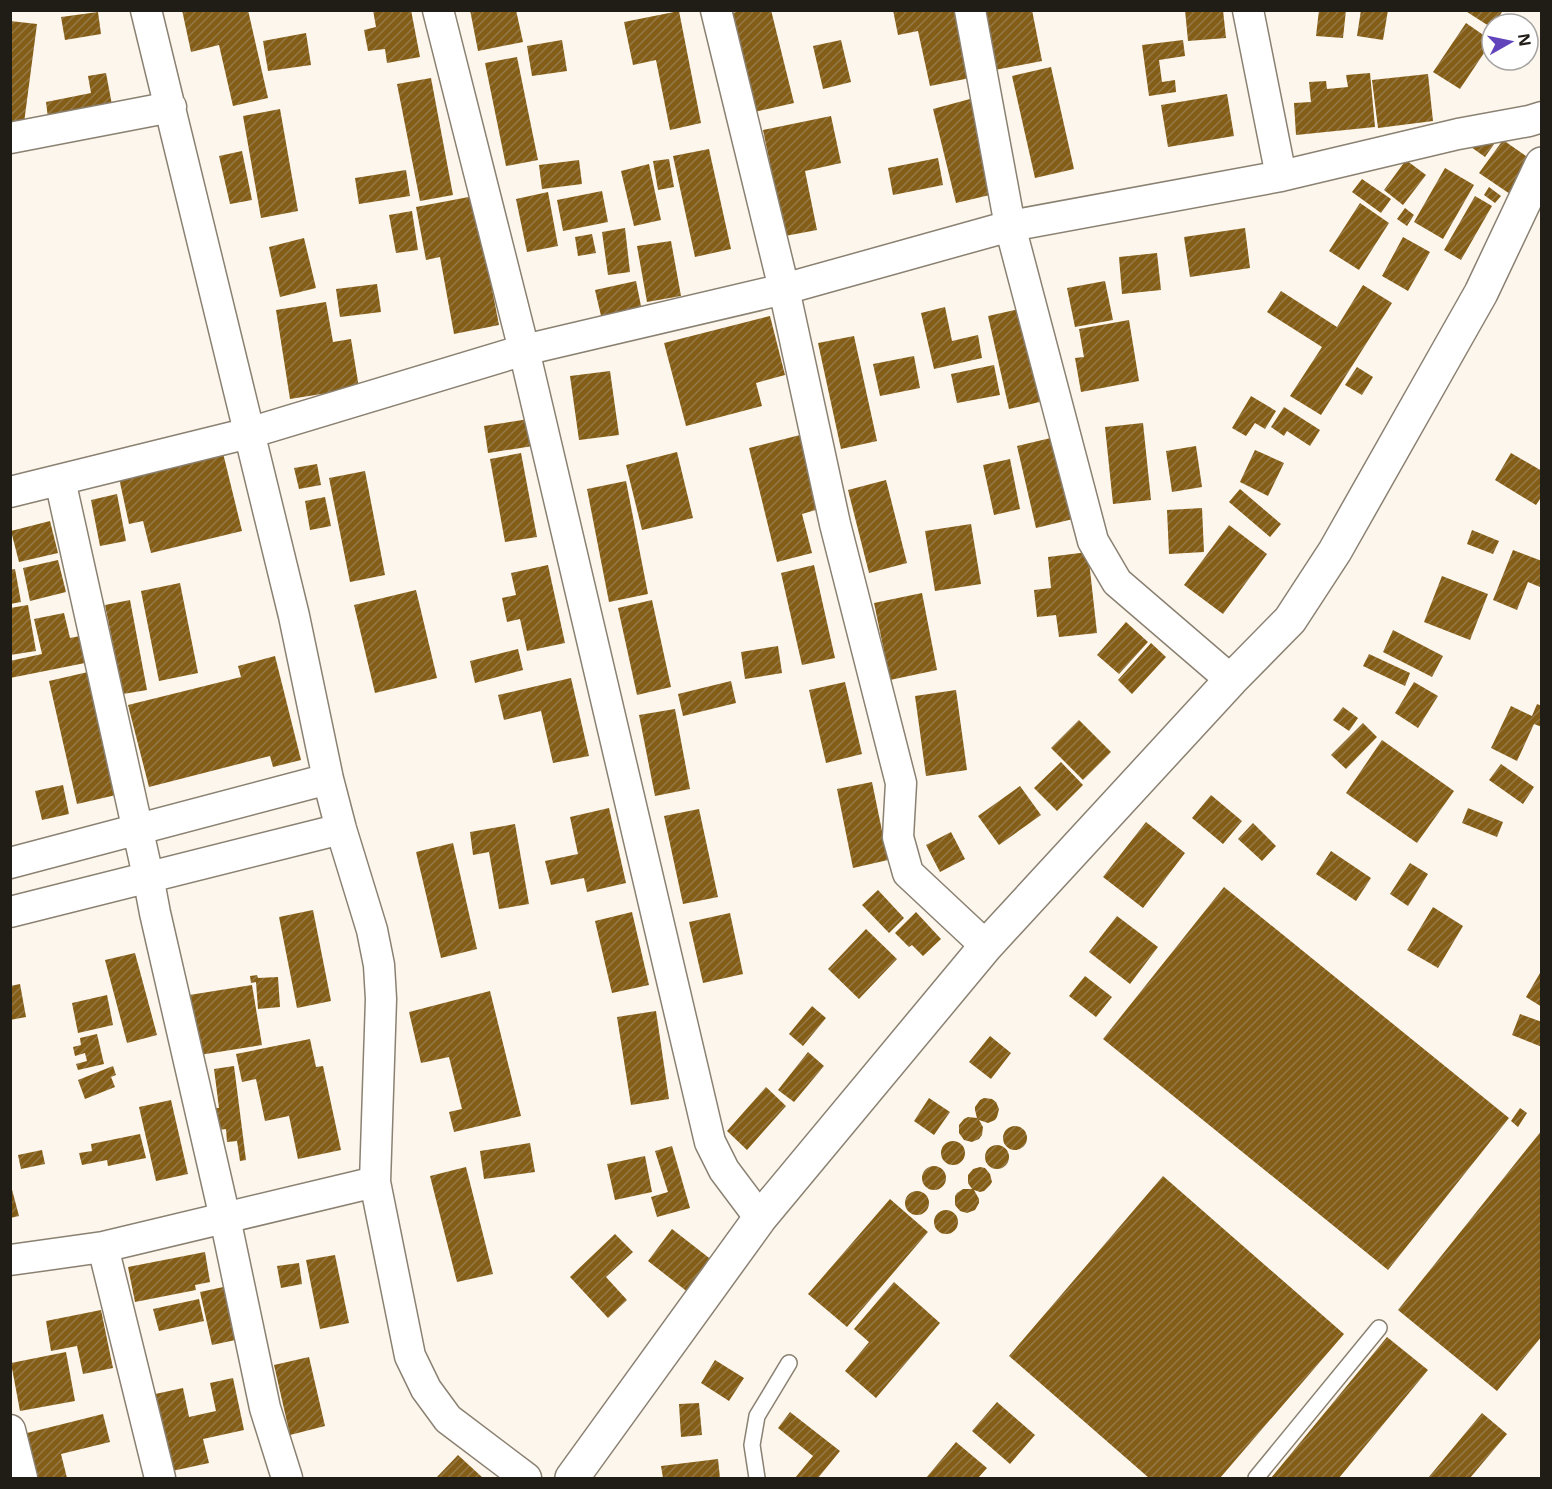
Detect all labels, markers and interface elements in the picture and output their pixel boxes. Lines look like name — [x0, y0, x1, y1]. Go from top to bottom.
north arrow — [1480, 12, 1540, 72]
text: N — [1513, 32, 1537, 48]

